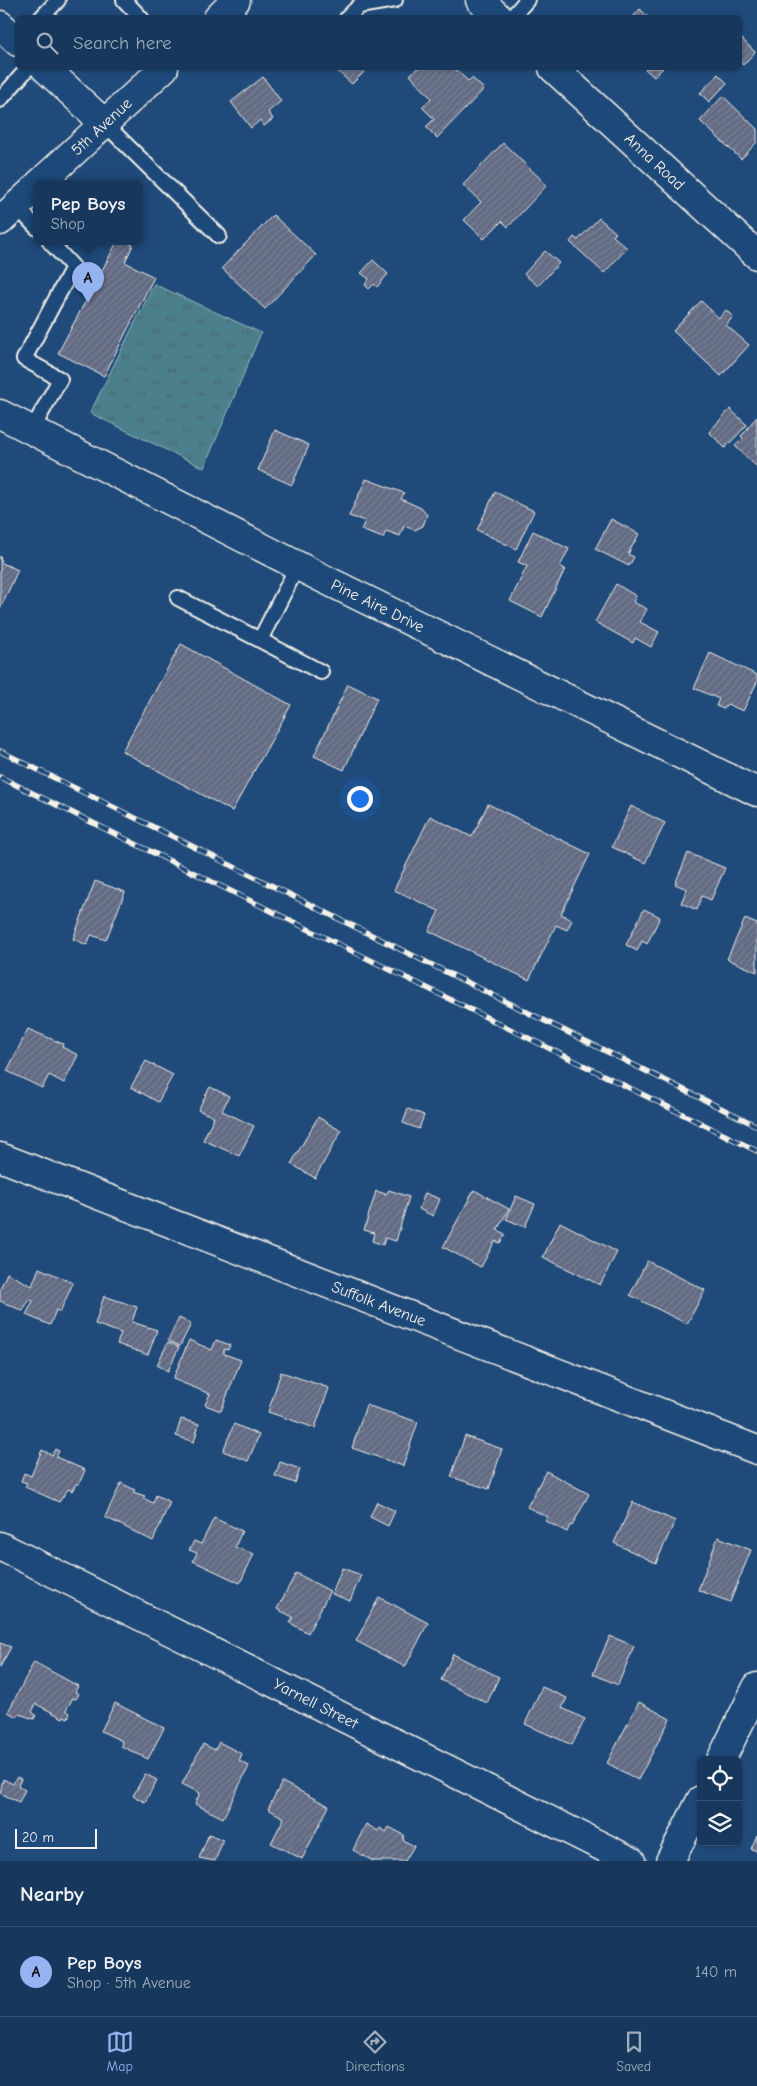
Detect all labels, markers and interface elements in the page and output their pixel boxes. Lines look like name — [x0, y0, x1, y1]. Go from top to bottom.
search box — [15, 15, 742, 70]
icon: search — [33, 29, 61, 57]
text: Search here — [73, 32, 172, 54]
street label: 5th Avenue — [68, 94, 136, 159]
street label: Anna Road — [621, 130, 688, 194]
popup — [33, 180, 143, 245]
text: Pep Boys — [51, 193, 125, 215]
text: Shop — [51, 215, 85, 233]
pin: A — [72, 262, 104, 303]
street label: Pine Aire Drive — [328, 576, 427, 636]
your location — [347, 786, 373, 812]
street label: Suffolk Avenue — [329, 1278, 428, 1330]
street label: Yarnell Street — [270, 1675, 361, 1733]
map controls — [697, 1756, 742, 1846]
button: locate — [697, 1756, 742, 1801]
button: layers — [697, 1801, 742, 1846]
scale bar — [15, 1826, 98, 1849]
text: 20 m — [22, 1829, 54, 1846]
text: Nearby — [20, 1882, 84, 1906]
text: Pep Boys — [67, 1952, 142, 1974]
text: A — [32, 1963, 40, 1981]
text: 140 m — [695, 1963, 737, 1981]
text: Shop · 5th Avenue — [67, 1974, 191, 1992]
tab: Map — [106, 2028, 134, 2075]
tab: Directions — [345, 2028, 405, 2075]
tab: Saved — [616, 2028, 651, 2075]

